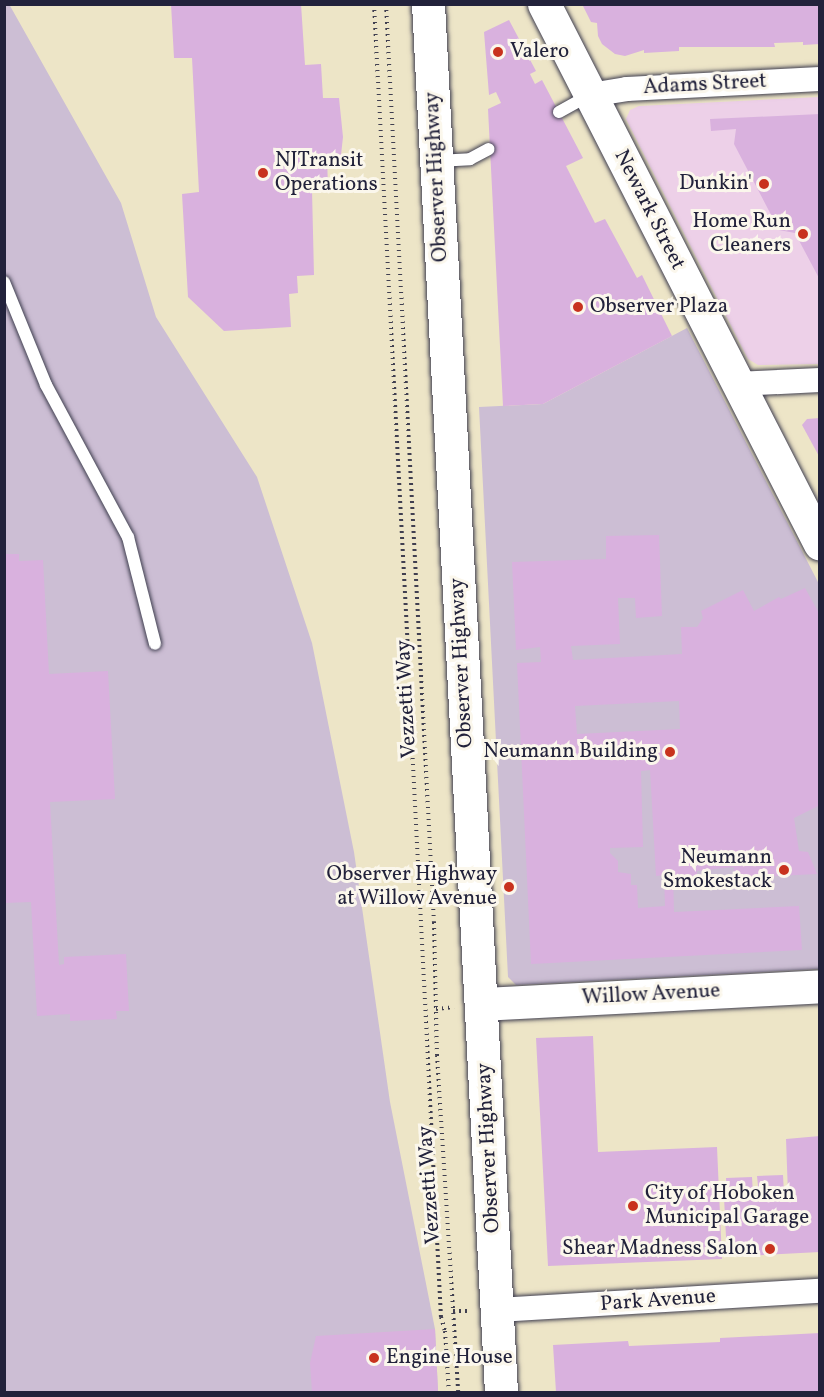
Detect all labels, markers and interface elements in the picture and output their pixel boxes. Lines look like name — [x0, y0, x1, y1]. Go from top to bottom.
place label: Valero — [510, 39, 569, 65]
marker: Valero — [491, 45, 505, 59]
street label: Adams Street — [643, 69, 767, 101]
street label: Observer Highway — [420, 91, 454, 263]
street label: Newark Street — [608, 146, 690, 274]
place label: NJTransit Operations — [275, 148, 378, 198]
marker: NJTransit Operations — [256, 166, 270, 180]
place label: Dunkin' — [679, 171, 752, 197]
marker: Dunkin' — [757, 177, 771, 191]
place label: Home Run Cleaners — [693, 209, 791, 259]
marker: Home Run Cleaners — [796, 227, 810, 241]
place label: Observer Plaza — [590, 294, 728, 320]
marker: Observer Plaza — [571, 300, 585, 314]
street label: Observer Highway — [445, 577, 479, 749]
street label: Vezzetti Way — [391, 639, 423, 759]
place label: Neumann Building — [483, 739, 658, 765]
marker: Neumann Building — [663, 745, 677, 759]
place label: Neumann Smokestack — [663, 845, 772, 895]
place label: Observer Highway at Willow Avenue — [327, 862, 497, 912]
marker: Neumann Smokestack — [777, 863, 791, 877]
marker: Observer Highway at Willow Avenue — [502, 880, 516, 894]
street label: Willow Avenue — [581, 979, 721, 1011]
street label: Observer Highway — [472, 1062, 506, 1234]
street label: Vezzetti Way — [413, 1125, 447, 1245]
place label: City of Hoboken Municipal Garage — [645, 1181, 809, 1231]
marker: City of Hoboken Municipal Garage — [626, 1199, 640, 1213]
place label: Shear Madness Salon — [562, 1236, 758, 1262]
marker: Shear Madness Salon — [763, 1242, 777, 1256]
street label: Park Avenue — [599, 1284, 717, 1318]
place label: Engine House — [386, 1345, 513, 1371]
marker: Engine House — [367, 1351, 381, 1365]

